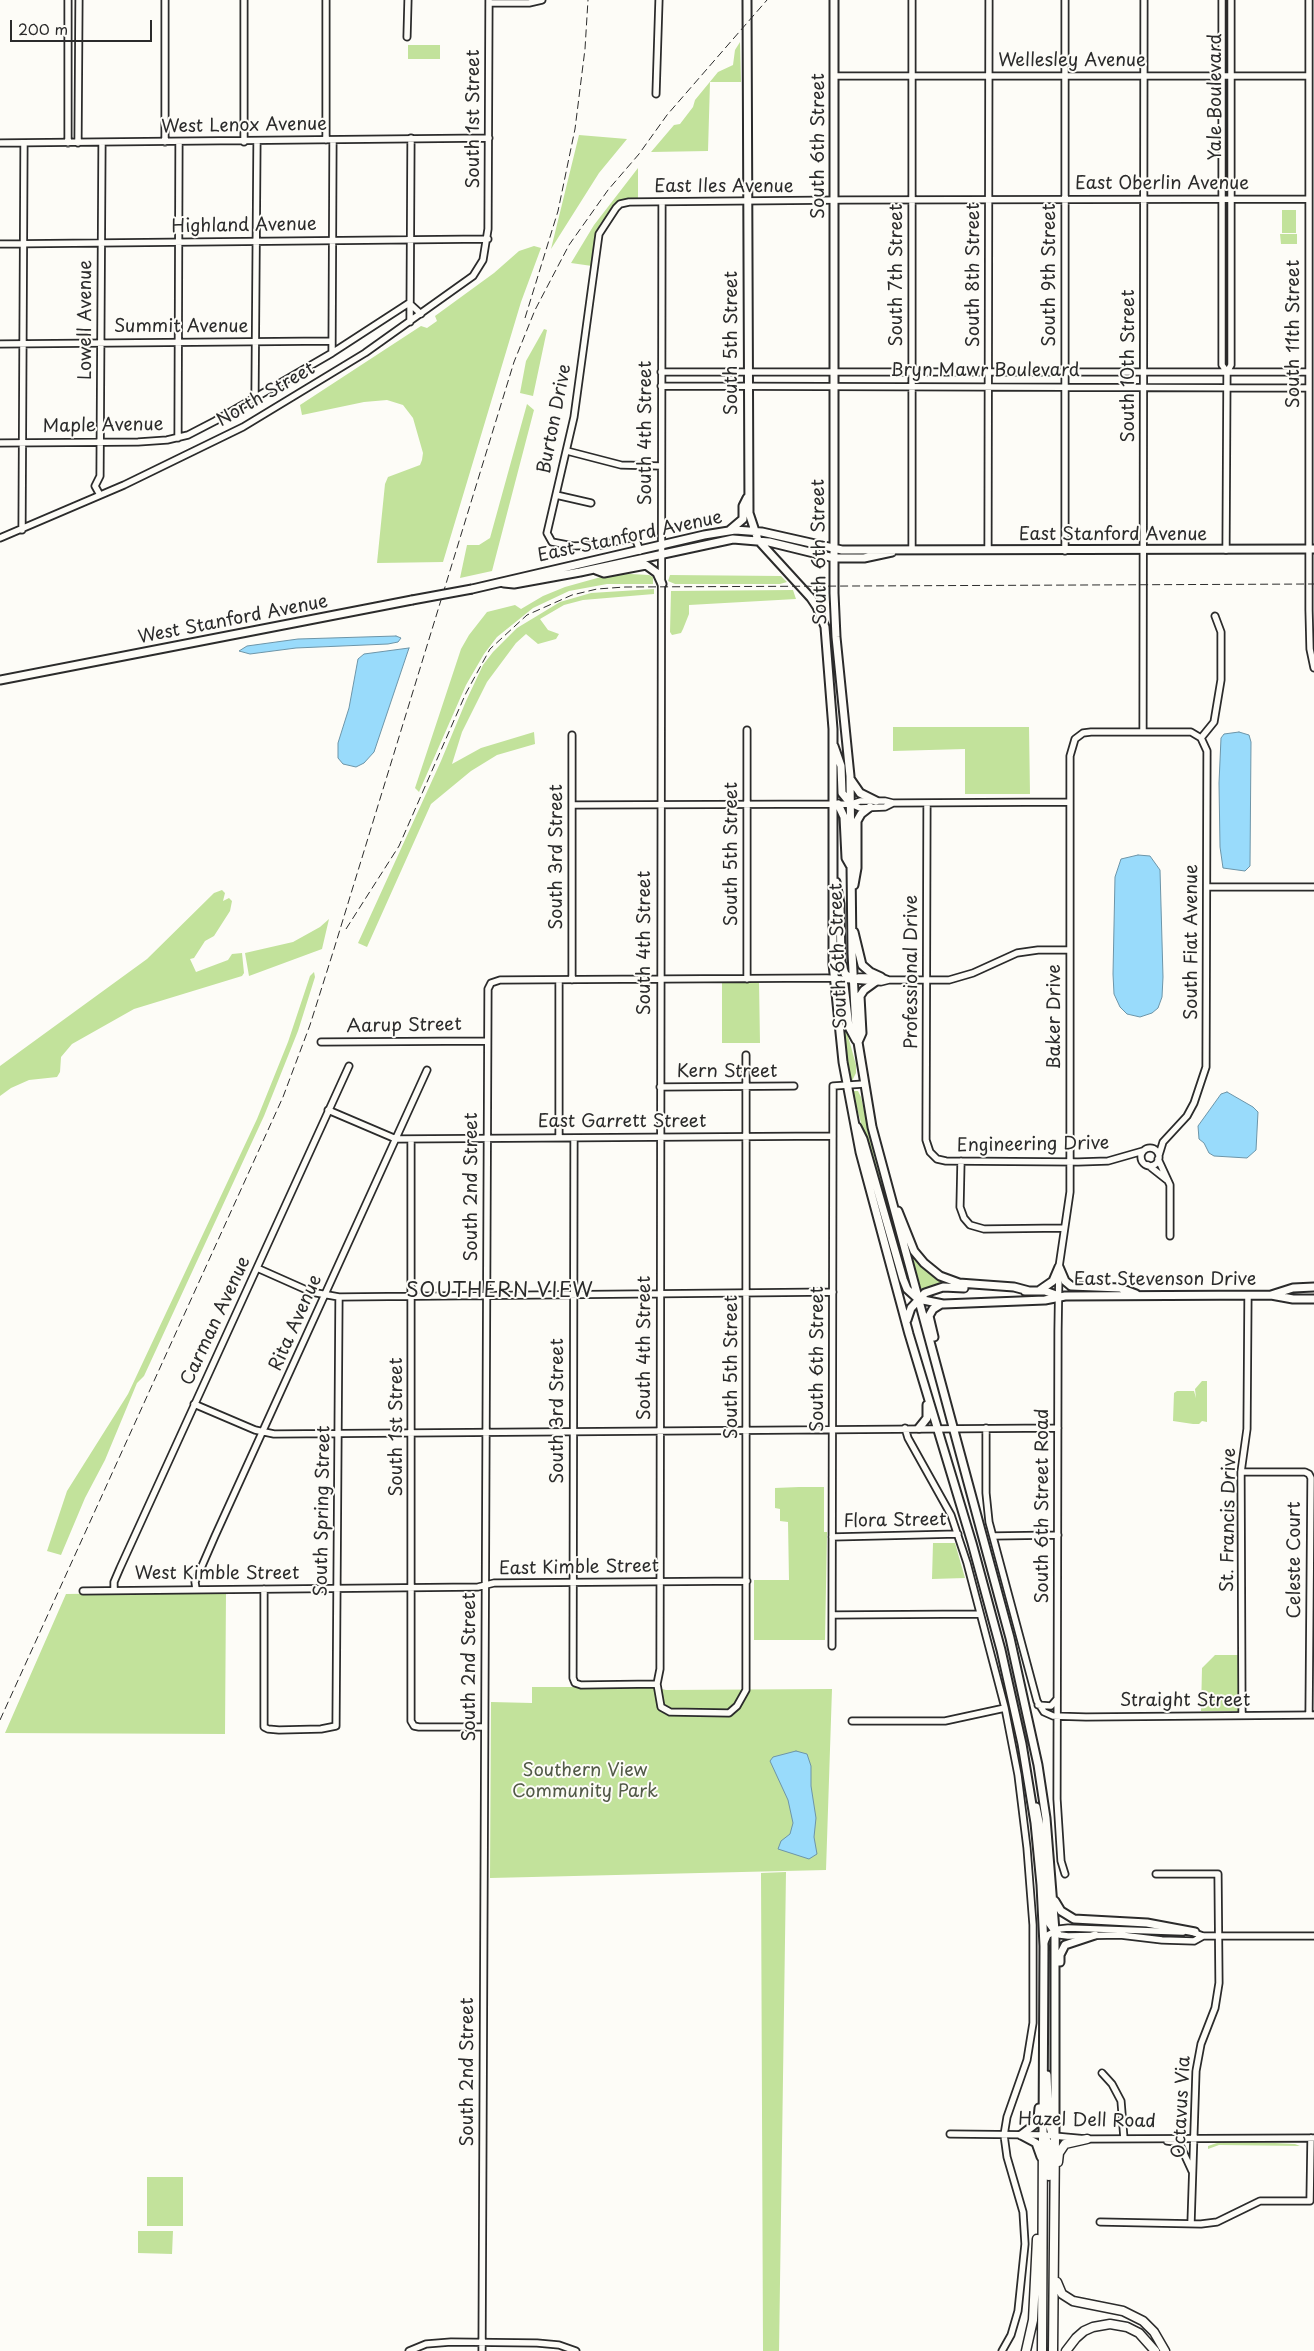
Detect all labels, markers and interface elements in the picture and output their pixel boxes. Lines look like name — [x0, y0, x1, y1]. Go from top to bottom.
scale bar — [12, 10, 155, 42]
text: 200 m — [18, 17, 68, 40]
street label: Yale Boulevard — [1205, 33, 1227, 161]
street label: South 1st Street — [463, 49, 485, 189]
street label: Wellesley Avenue — [998, 50, 1146, 72]
street label: South 6th Street — [808, 73, 830, 219]
street label: West Lenox Avenue — [161, 114, 327, 138]
street label: East Oberlin Avenue — [1075, 173, 1249, 195]
street label: East Iles Avenue — [654, 176, 794, 198]
street label: South 8th Street — [963, 203, 985, 347]
street label: South 9th Street — [1039, 203, 1061, 347]
street label: South 7th Street — [886, 204, 908, 346]
street label: Highland Avenue — [171, 214, 317, 238]
street label: Lowell Avenue — [75, 260, 97, 380]
street label: South 11th Street — [1283, 260, 1305, 408]
street label: South 5th Street — [721, 271, 743, 415]
street label: South 10th Street — [1118, 290, 1140, 442]
street label: Summit Avenue — [114, 316, 248, 338]
street label: North Street — [213, 358, 319, 432]
street label: Bryn Mawr Boulevard — [890, 360, 1080, 382]
street label: South 4th Street — [635, 361, 657, 505]
street label: Burton Drive — [534, 362, 576, 476]
street label: Maple Avenue — [42, 414, 164, 438]
street label: South 6th Street — [808, 479, 832, 625]
street label: East Stanford Avenue — [536, 507, 724, 567]
street label: East Stanford Avenue — [1019, 524, 1207, 546]
street label: West Stanford Avenue — [136, 591, 330, 649]
street label: South 5th Street — [721, 782, 743, 926]
street label: South 3rd Street — [546, 784, 568, 930]
street label: South Fiat Avenue — [1181, 864, 1203, 1020]
street label: South 4th Street — [634, 871, 656, 1015]
street label: South 6th Street — [826, 883, 852, 1029]
street label: Professional Drive — [901, 895, 923, 1049]
street label: Baker Drive — [1044, 964, 1066, 1070]
street label: Aarup Street — [346, 1014, 462, 1038]
street label: Kern Street — [677, 1061, 777, 1083]
street label: East Garrett Street — [538, 1111, 706, 1133]
street label: South 2nd Street — [461, 1112, 483, 1262]
street label: Engineering Drive — [956, 1133, 1110, 1157]
street label: Carman Avenue — [177, 1253, 255, 1389]
street label: East Stevenson Drive — [1074, 1269, 1256, 1291]
street label: Rita Avenue — [265, 1272, 327, 1374]
street label: South 4th Street — [634, 1276, 656, 1420]
district label: SOUTHERN VIEW — [405, 1279, 595, 1303]
street label: South 6th Street — [807, 1286, 829, 1432]
street label: South 5th Street — [721, 1295, 743, 1439]
street label: South 3rd Street — [547, 1338, 569, 1484]
street label: South 1st Street — [386, 1357, 408, 1497]
street label: South 6th Street Road — [1032, 1408, 1054, 1604]
street label: South Spring Street — [311, 1425, 335, 1597]
street label: St. Francis Drive — [1217, 1448, 1241, 1592]
street label: Celeste Court — [1284, 1501, 1306, 1619]
street label: Flora Street — [843, 1509, 947, 1533]
street label: East Kimble Street — [499, 1556, 659, 1580]
street label: West Kimble Street — [135, 1563, 299, 1585]
street label: South 2nd Street — [459, 1592, 481, 1742]
street label: Straight Street — [1120, 1690, 1250, 1712]
park label: Southern View Community Park — [512, 1760, 658, 1802]
street label: South 2nd Street — [457, 1997, 479, 2147]
street label: Octavus Via — [1169, 2055, 1195, 2159]
street label: Hazel Dell Road — [1018, 2109, 1156, 2133]

